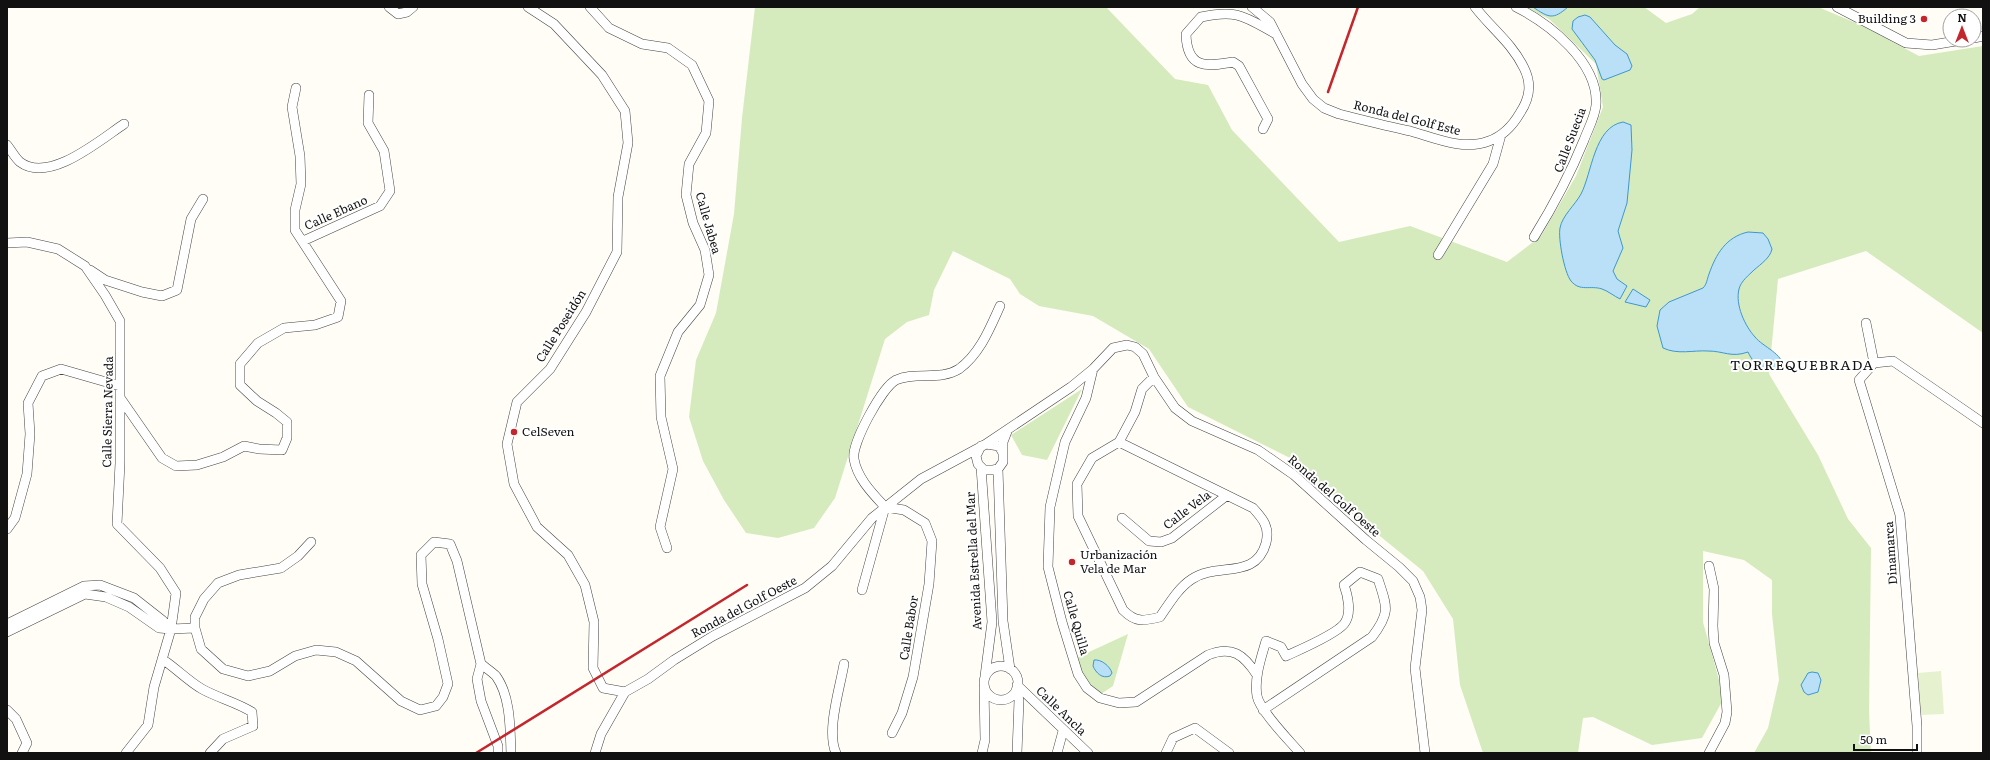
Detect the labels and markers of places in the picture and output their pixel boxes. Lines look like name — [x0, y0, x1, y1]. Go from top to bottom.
place label: Building 3 — [1858, 9, 1916, 27]
marker: Building 3 — [1919, 14, 1929, 24]
place label: CelSeven — [522, 422, 575, 440]
marker: CelSeven — [509, 427, 519, 437]
place label: Urbanización Vela de Mar — [1080, 545, 1158, 577]
marker: Urbanización Vela de Mar — [1067, 557, 1077, 567]

